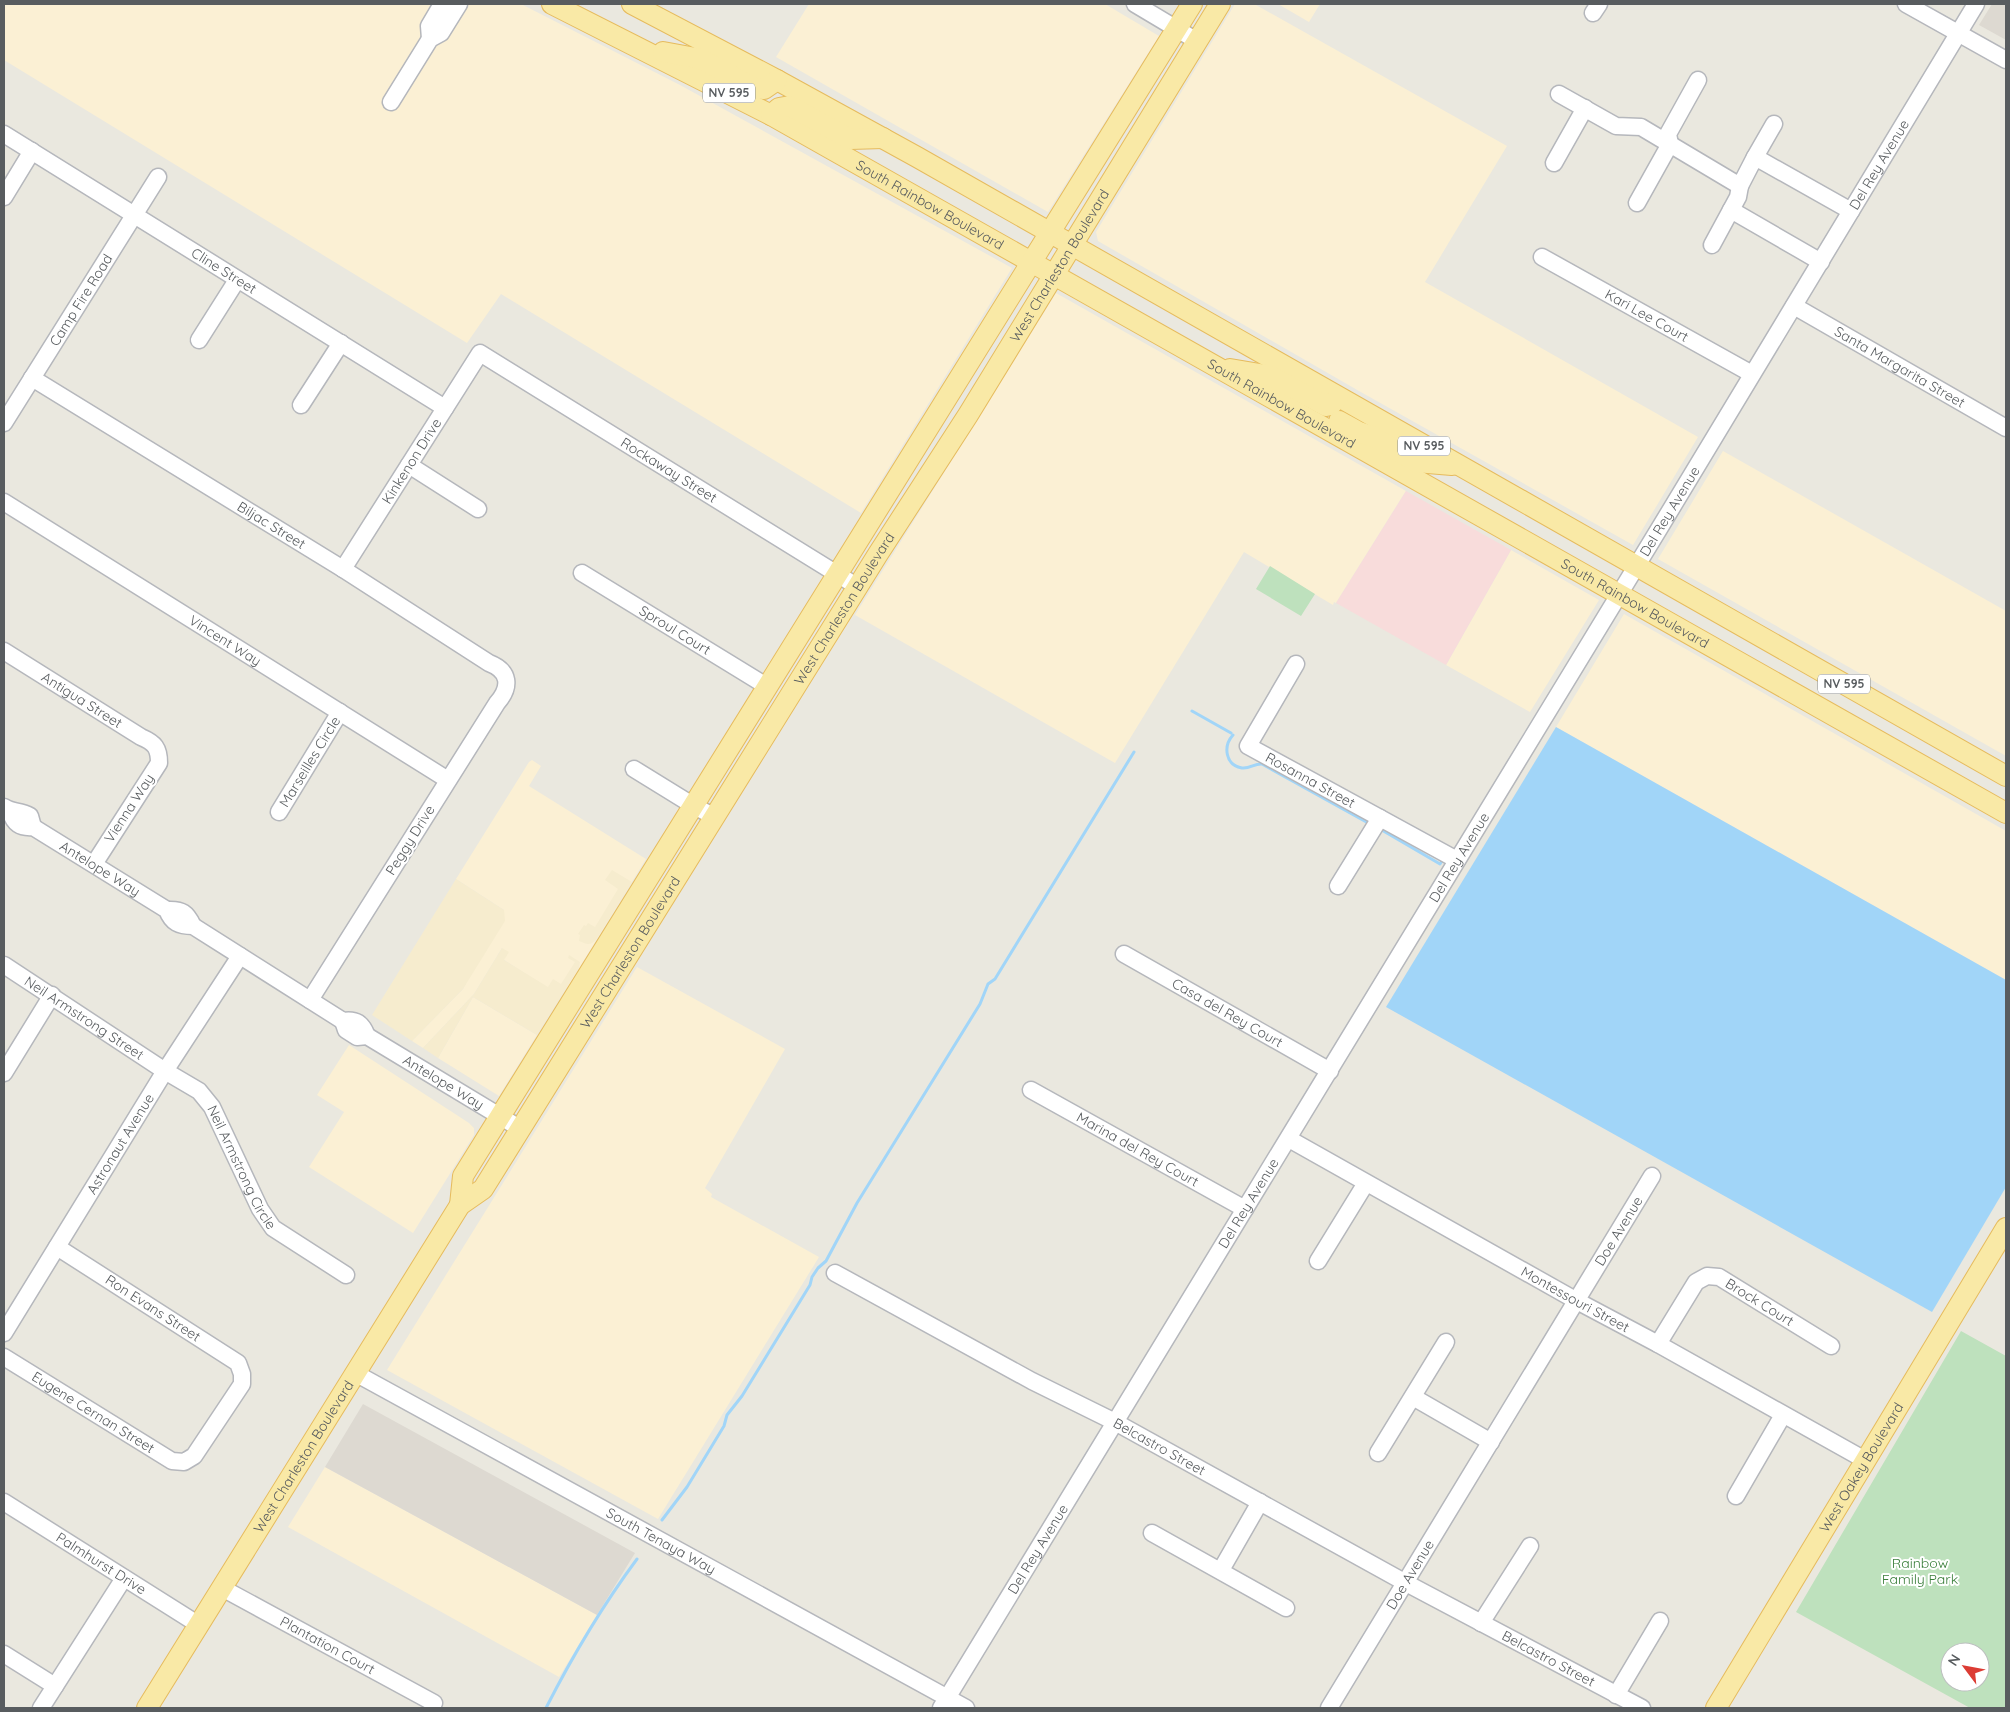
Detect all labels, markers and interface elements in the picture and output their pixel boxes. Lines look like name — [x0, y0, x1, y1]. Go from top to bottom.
road number: NV 595 — [703, 84, 755, 102]
street label: Del Rey Avenue — [1845, 116, 1913, 213]
street label: South Rainbow Boulevard — [853, 156, 1007, 254]
street label: West Charleston Boulevard — [1006, 186, 1113, 345]
street label: Cline Street — [188, 244, 260, 298]
street label: Camp Fire Road — [45, 251, 116, 349]
street label: Kari Lee Court — [1602, 285, 1692, 346]
street label: Santa Margarita Street — [1831, 322, 1968, 412]
street label: South Rainbow Boulevard — [1204, 355, 1359, 453]
street label: Kinkenon Drive — [378, 415, 445, 507]
street label: Rockaway Street — [617, 433, 721, 507]
road number: NV 595 — [1398, 436, 1450, 456]
street label: Del Rey Avenue — [1635, 463, 1704, 560]
street label: Biljac Street — [234, 497, 309, 553]
street label: West Charleston Boulevard — [790, 529, 898, 688]
street label: South Rainbow Boulevard — [1558, 554, 1712, 652]
street label: Sproul Court — [636, 601, 714, 659]
street label: Vincent Way — [186, 611, 265, 670]
street label: Antigua Street — [38, 668, 126, 732]
road number: NV 595 — [1818, 674, 1870, 694]
street label: Marseilles Circle — [275, 713, 344, 810]
street label: Rosanna Street — [1262, 748, 1359, 812]
street label: Vienna Way — [100, 770, 158, 846]
street label: Peggy Drive — [381, 802, 439, 878]
street label: Del Rey Avenue — [1425, 809, 1493, 906]
street label: Antelope Way — [56, 837, 144, 900]
street label: West Charleston Boulevard — [576, 873, 684, 1032]
street label: Neil Armstrong Street — [21, 972, 148, 1064]
street label: Casa del Rey Court — [1169, 974, 1286, 1052]
street label: Antelope Way — [400, 1051, 487, 1114]
street label: Astronaut Avenue — [82, 1090, 158, 1198]
street label: Neil Armstrong Circle — [203, 1102, 280, 1233]
street label: Marina del Rey Court — [1073, 1108, 1202, 1191]
street label: Del Rey Avenue — [1214, 1155, 1283, 1251]
street label: Doe Avenue — [1591, 1193, 1647, 1269]
street label: Montessouri Street — [1518, 1262, 1633, 1336]
street label: Ron Evans Street — [102, 1270, 204, 1346]
street label: Brock Court — [1722, 1274, 1797, 1330]
street label: Eugene Cernan Street — [29, 1367, 158, 1457]
street label: West Charleston Boulevard — [249, 1377, 358, 1536]
street label: West Oakey Boulevard — [1815, 1399, 1907, 1536]
street label: Belcastro Street — [1110, 1414, 1209, 1479]
street label: Del Rey Avenue — [1004, 1501, 1072, 1597]
street label: South Tenaya Way — [603, 1504, 719, 1578]
street label: Palmhurst Drive — [53, 1528, 150, 1598]
street label: Doe Avenue — [1382, 1536, 1438, 1613]
park label: Rainbow Family Park — [1882, 1554, 1958, 1588]
street label: Plantation Court — [277, 1612, 378, 1678]
street label: Belcastro Street — [1499, 1626, 1598, 1691]
north arrow — [1940, 1642, 1990, 1692]
text: N — [1944, 1651, 1964, 1669]

